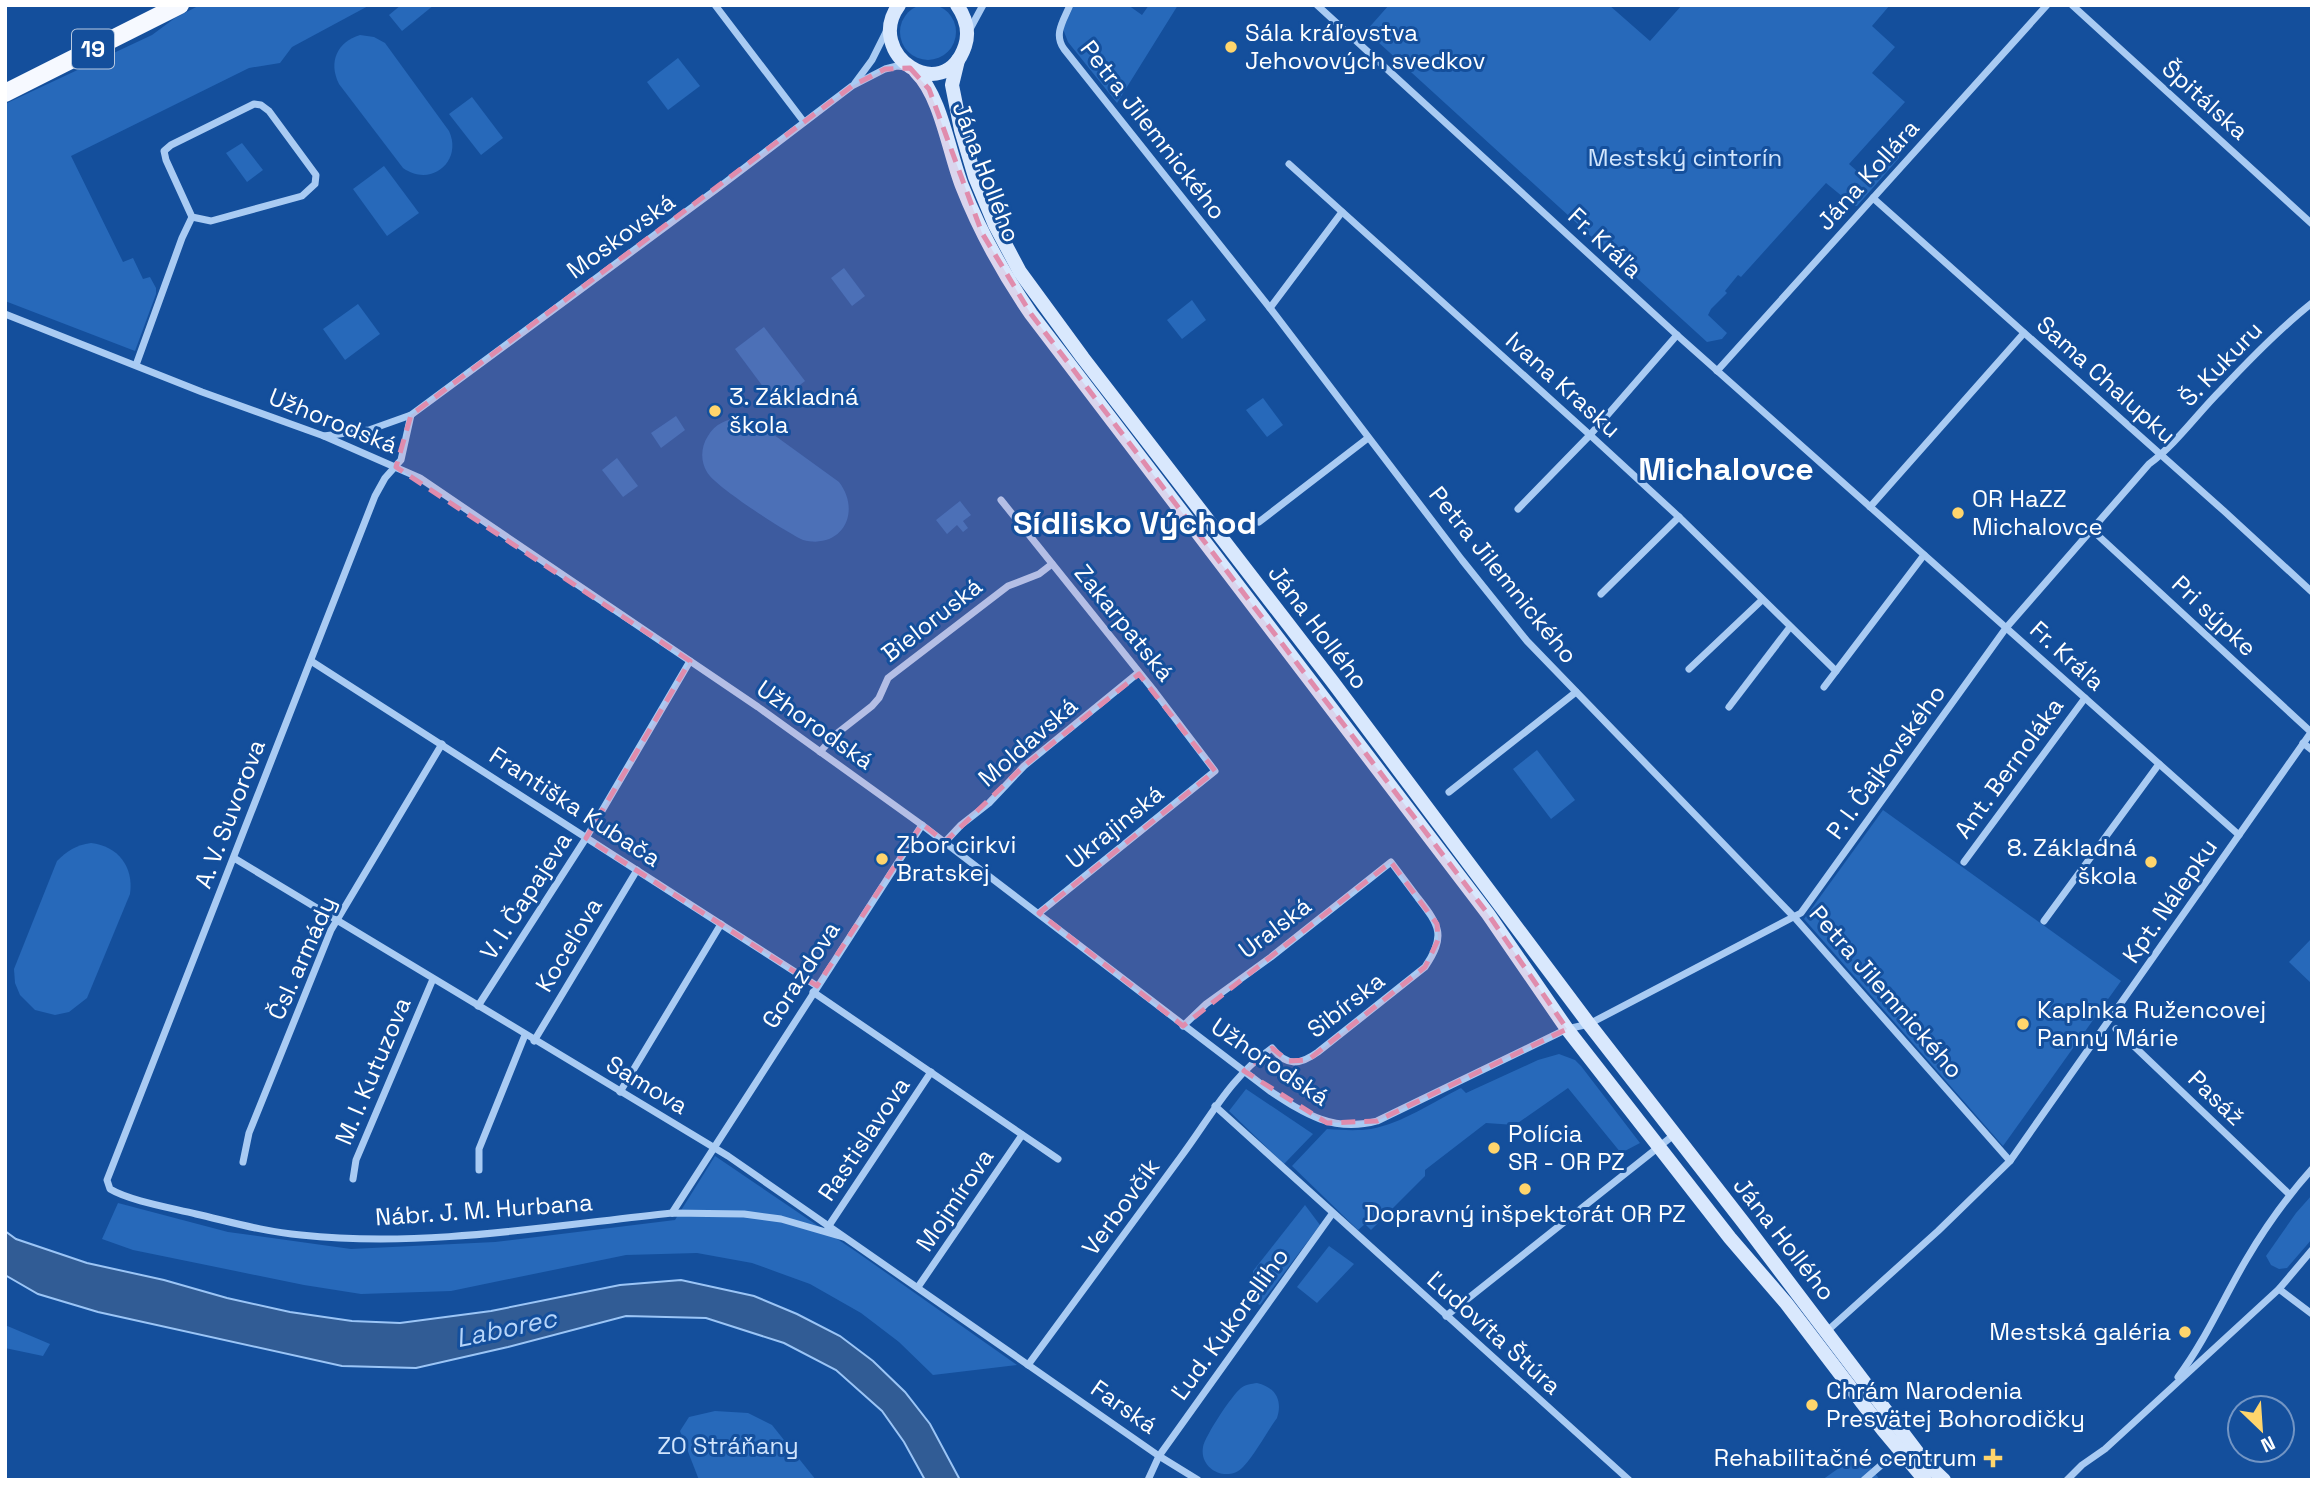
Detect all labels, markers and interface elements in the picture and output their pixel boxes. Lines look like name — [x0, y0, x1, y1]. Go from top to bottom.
place label: Sála kráľovstva Jehovových svedkov — [1245, 17, 1485, 76]
road number: 19 — [72, 30, 114, 68]
street label: Petra Jilemnického — [1074, 34, 1233, 226]
marker: Sála kráľovstva Jehovových svedkov — [1223, 39, 1239, 55]
street label: Špitálska — [2156, 53, 2255, 147]
street label: Jána Hollého — [945, 97, 1027, 247]
street label: Jána Kollára — [1810, 112, 1926, 237]
park label: Mestský cintorín — [1588, 142, 1782, 173]
street label: Moskovská — [560, 186, 681, 285]
street label: Fr. Kráľa — [1562, 201, 1649, 285]
street label: Sama Chalupku — [2030, 309, 2182, 450]
street label: Š. Kukuru — [2172, 315, 2269, 413]
street label: Ivana Krasku — [1499, 325, 1627, 444]
street label: Užhorodská — [264, 381, 402, 460]
place label: 3. Základná škola — [729, 381, 859, 440]
marker: 3. Základná škola — [707, 403, 723, 419]
district label: Michalovce — [1638, 449, 1814, 489]
street label: Petra Jilemnického — [1422, 480, 1584, 670]
place label: OR HaZZ Michalovce — [1972, 483, 2103, 542]
district label: Sídlisko Východ — [1013, 503, 1257, 543]
marker: OR HaZZ Michalovce — [1950, 505, 1966, 521]
street label: Zakarpatská — [1068, 558, 1181, 688]
street label: Jána Hollého — [1261, 558, 1375, 695]
street label: Pri sýpke — [2165, 569, 2263, 663]
street label: Bieloruská — [875, 570, 988, 669]
street label: Fr. Kráľa — [2023, 614, 2111, 697]
street label: Užhorodská — [751, 673, 880, 776]
street label: P. I. Čajkovského — [1819, 678, 1952, 845]
street label: Moldavská — [972, 690, 1084, 793]
street label: Ant. Bernoláka — [1947, 691, 2070, 844]
street label: A. V. Suvorova — [187, 735, 272, 893]
street label: Františka Kubača — [484, 740, 667, 874]
street label: Ukrajinská — [1059, 778, 1170, 875]
street label: V. I. Čapajeva — [473, 826, 579, 965]
place label: Zbor cirkvi Bratskej — [896, 829, 1016, 888]
place label: 8. Základná škola — [2007, 832, 2137, 891]
street label: Kpt. Nálepku — [2115, 832, 2224, 969]
marker: Zbor cirkvi Bratskej — [874, 851, 890, 867]
marker: 8. Základná škola — [2143, 854, 2159, 870]
street label: Uralská — [1232, 890, 1317, 965]
street label: Čsl. armády — [260, 891, 343, 1025]
street label: Koceľova — [528, 892, 609, 998]
street label: Petra Jilemnického — [1803, 899, 1970, 1085]
street label: Gorazdova — [755, 915, 847, 1034]
street label: Sibírska — [1301, 965, 1391, 1044]
street label: M. I. Kutuzova — [328, 992, 418, 1149]
place label: Kaplnka Ružencovej Panny Márie — [2037, 994, 2266, 1053]
street label: Užhorodská — [1205, 1011, 1335, 1113]
marker: Kaplnka Ružencovej Panny Márie — [2015, 1016, 2031, 1032]
street label: Samova — [601, 1048, 694, 1121]
street label: Pasáž — [2182, 1063, 2251, 1132]
street label: Rastislavova — [811, 1071, 917, 1207]
place label: Polícia SR - OR PZ — [1508, 1118, 1625, 1177]
marker: Polícia SR - OR PZ — [1486, 1140, 1502, 1156]
street label: Mojmírova — [909, 1142, 1000, 1257]
street label: Verbovčík — [1075, 1152, 1166, 1261]
street label: Jána Hollého — [1727, 1171, 1842, 1307]
marker: Dopravný inšpektorát OR PZ — [1517, 1181, 1533, 1197]
street label: Nábr. J. M. Hurbana — [374, 1186, 594, 1233]
place label: Dopravný inšpektorát OR PZ — [1364, 1198, 1686, 1229]
street label: Ľud. Kukorelliho — [1164, 1241, 1295, 1406]
street label: Ľudovíta Štúra — [1421, 1264, 1568, 1401]
water label: Laborec — [452, 1300, 561, 1355]
place label: Mestská galéria — [1989, 1316, 2171, 1347]
marker: Mestská galéria — [2177, 1324, 2193, 1340]
street label: Farská — [1085, 1373, 1164, 1441]
place label: Chrám Narodenia Presvätej Bohorodičky — [1826, 1375, 2085, 1434]
north arrow — [2226, 1394, 2296, 1464]
marker: Chrám Narodenia Presvätej Bohorodičky — [1804, 1397, 1820, 1413]
park label: ZO Stráňany — [657, 1430, 799, 1461]
text: N — [2257, 1430, 2279, 1458]
place label: Rehabilitačné centrum — [1714, 1442, 1977, 1473]
marker: Rehabilitačné centrum — [1983, 1448, 2003, 1468]

